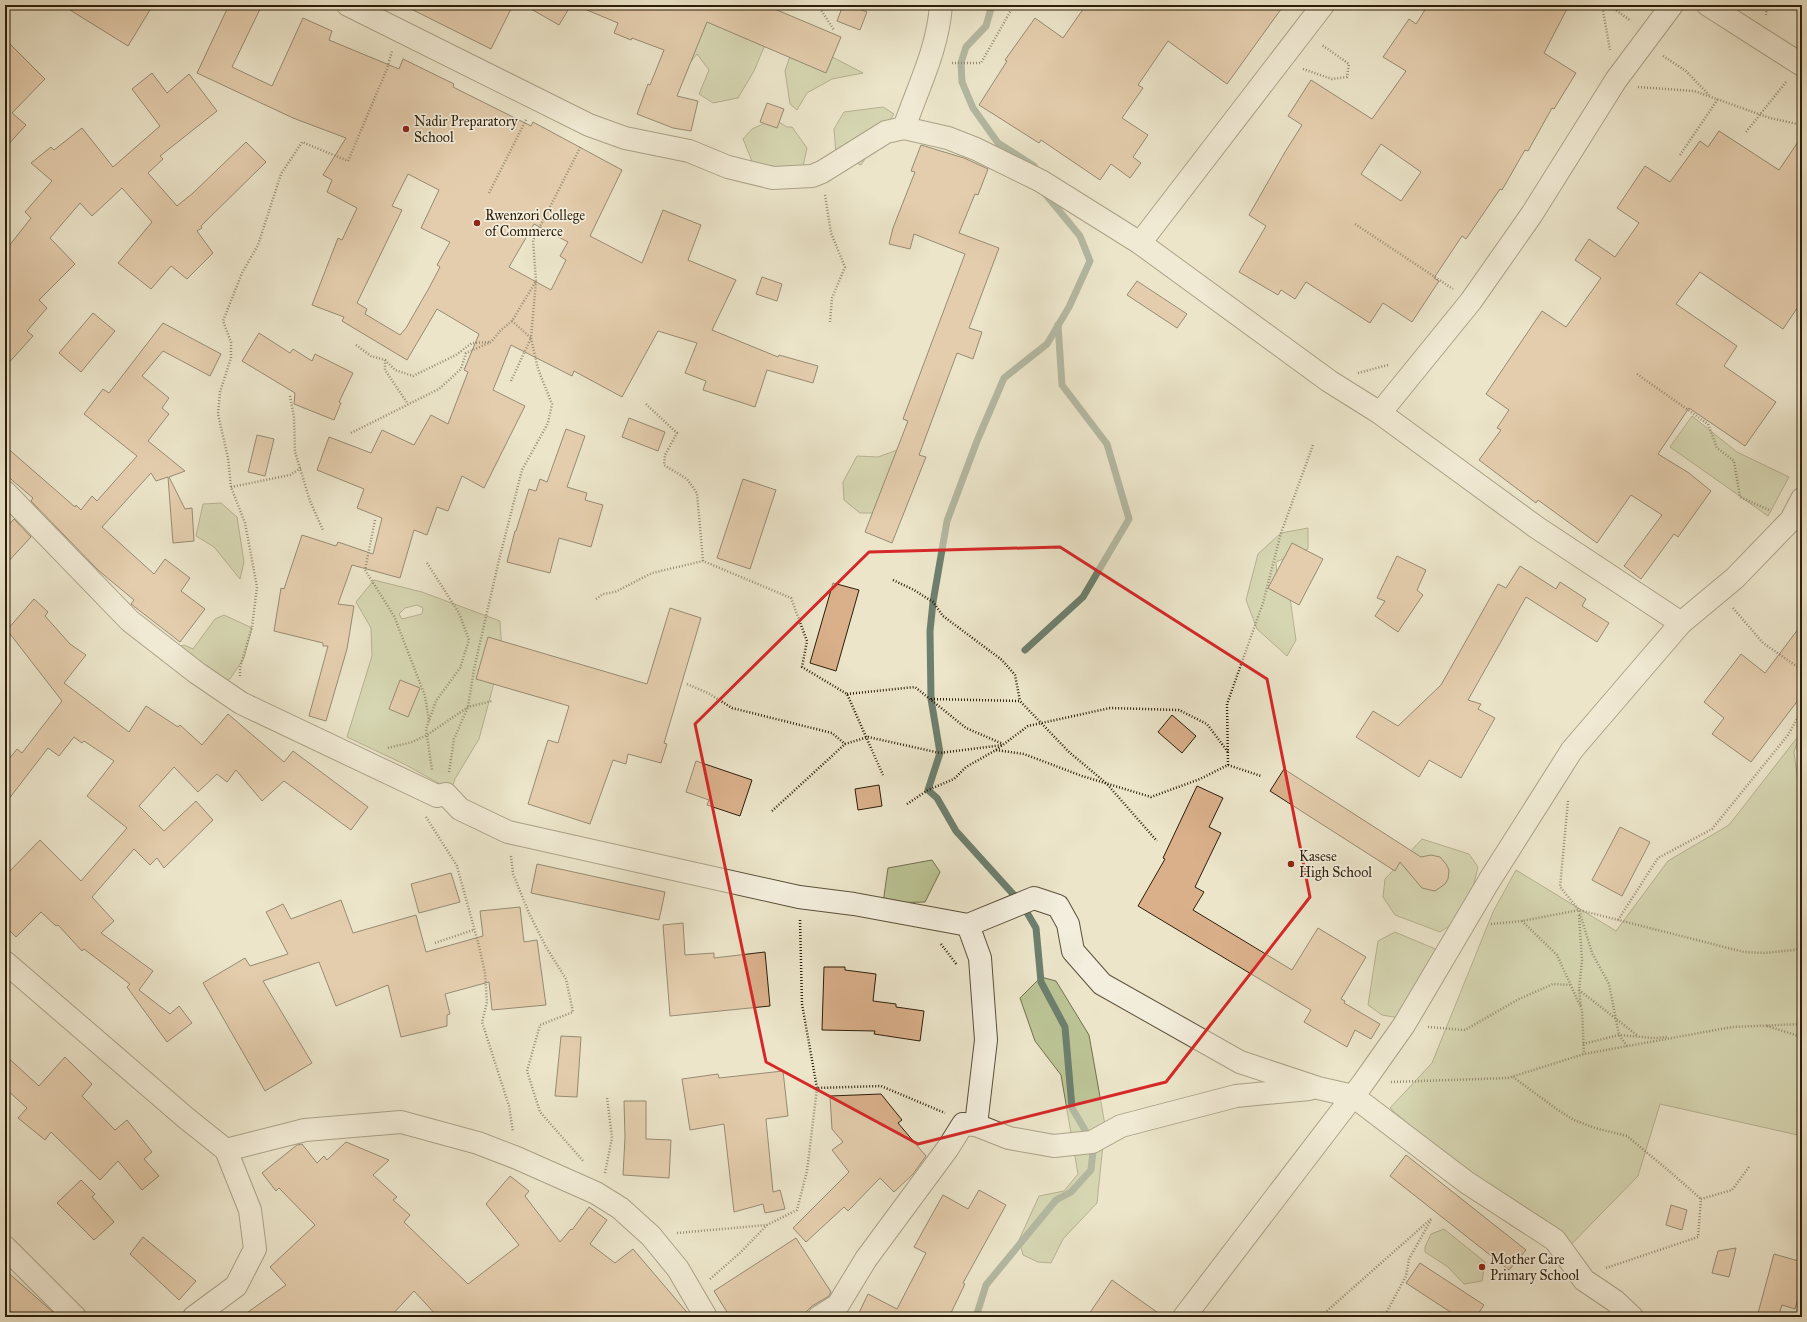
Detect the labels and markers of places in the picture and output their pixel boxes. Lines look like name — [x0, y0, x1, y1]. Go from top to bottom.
place label: Nadir Preparatory School — [414, 113, 518, 146]
marker: Nadir Preparatory School — [401, 124, 411, 134]
place label: Rwenzori College of Commerce — [485, 207, 585, 240]
marker: Rwenzori College of Commerce — [472, 218, 482, 228]
place label: Kasese High School — [1299, 848, 1372, 881]
marker: Kasese High School — [1286, 859, 1296, 869]
place label: Mother Care Primary School — [1490, 1251, 1579, 1284]
marker: Mother Care Primary School — [1477, 1262, 1487, 1272]

